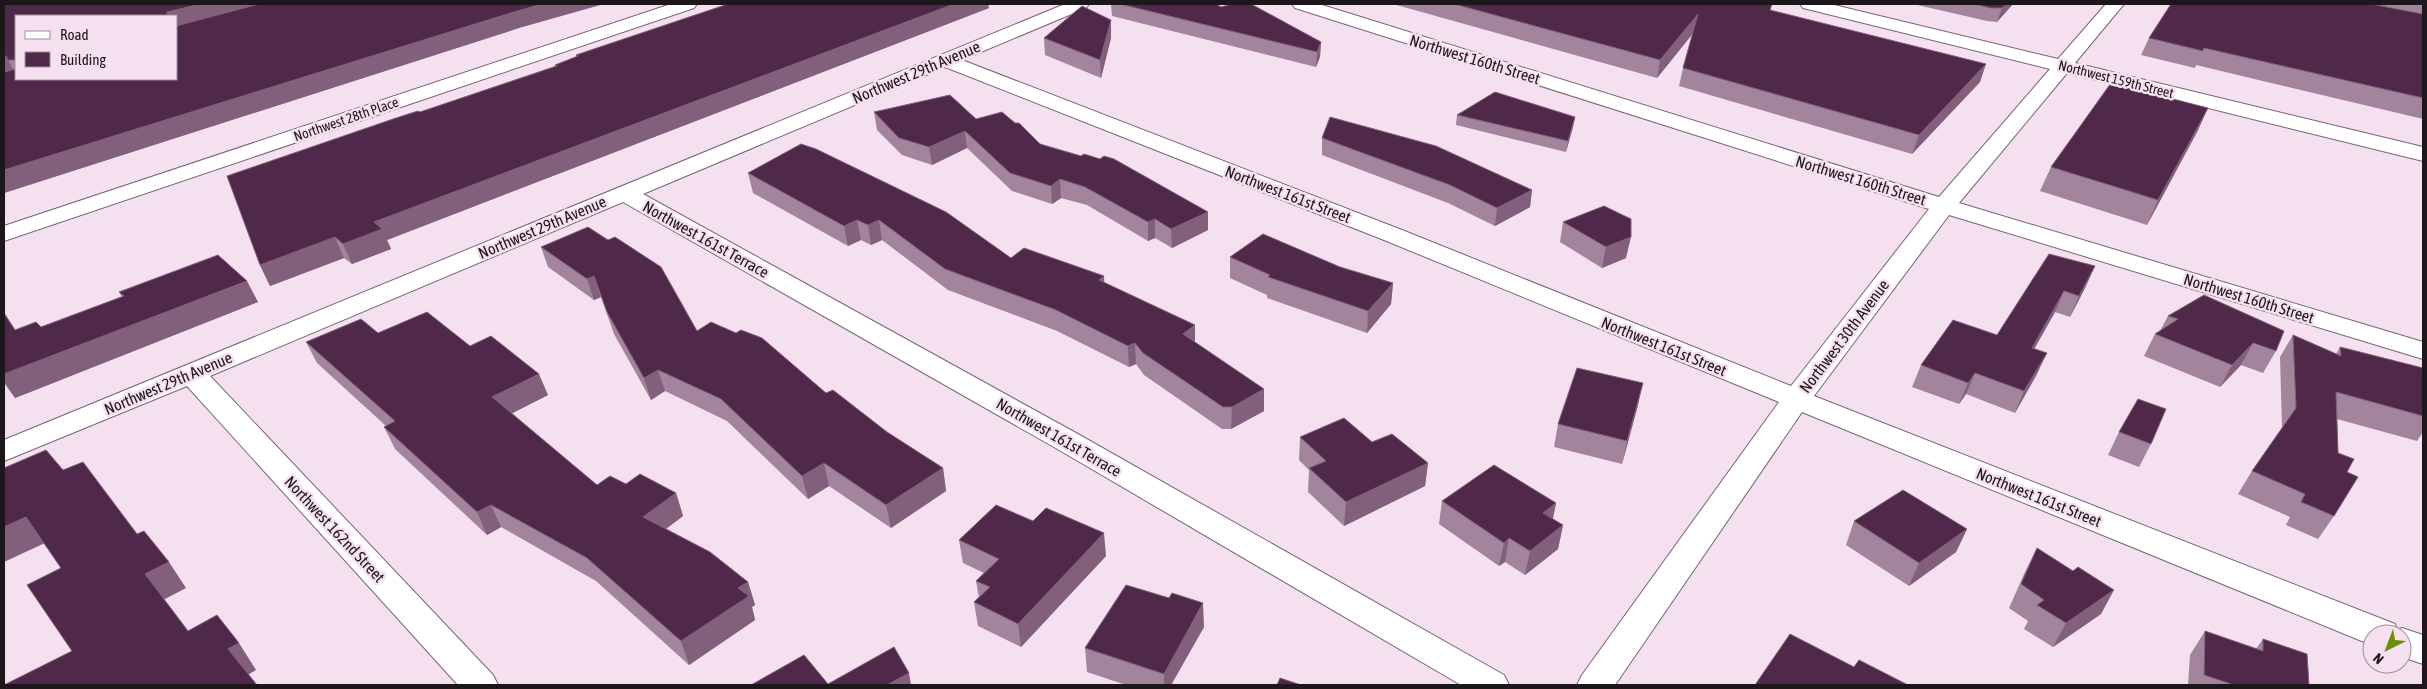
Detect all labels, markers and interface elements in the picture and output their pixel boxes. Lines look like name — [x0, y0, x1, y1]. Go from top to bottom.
legend — [15, 15, 178, 80]
text: Road — [60, 26, 89, 43]
street label: Northwest 160th Street — [1408, 31, 1543, 87]
street label: Northwest 29th Avenue — [849, 37, 983, 107]
text: Building — [60, 51, 106, 68]
street label: Northwest 159th Street — [2057, 57, 2175, 101]
street label: Northwest 28th Place — [292, 94, 400, 144]
street label: Northwest 160th Street — [1794, 152, 1929, 208]
street label: Northwest 161st Street — [1223, 162, 1354, 226]
street label: Northwest 29th Avenue — [475, 192, 609, 262]
street label: Northwest 161st Terrace — [640, 197, 772, 281]
street label: Northwest 160th Street — [2182, 270, 2317, 326]
street label: Northwest 30th Avenue — [1796, 276, 1892, 396]
street label: Northwest 161st Street — [1599, 313, 1729, 379]
street label: Northwest 29th Avenue — [101, 348, 235, 418]
street label: Northwest 161st Terrace — [993, 394, 1125, 480]
street label: Northwest 161st Street — [1974, 464, 2104, 530]
street label: Northwest 162nd Street — [281, 472, 389, 586]
north arrow — [2362, 624, 2412, 674]
text: N — [2370, 650, 2387, 667]

